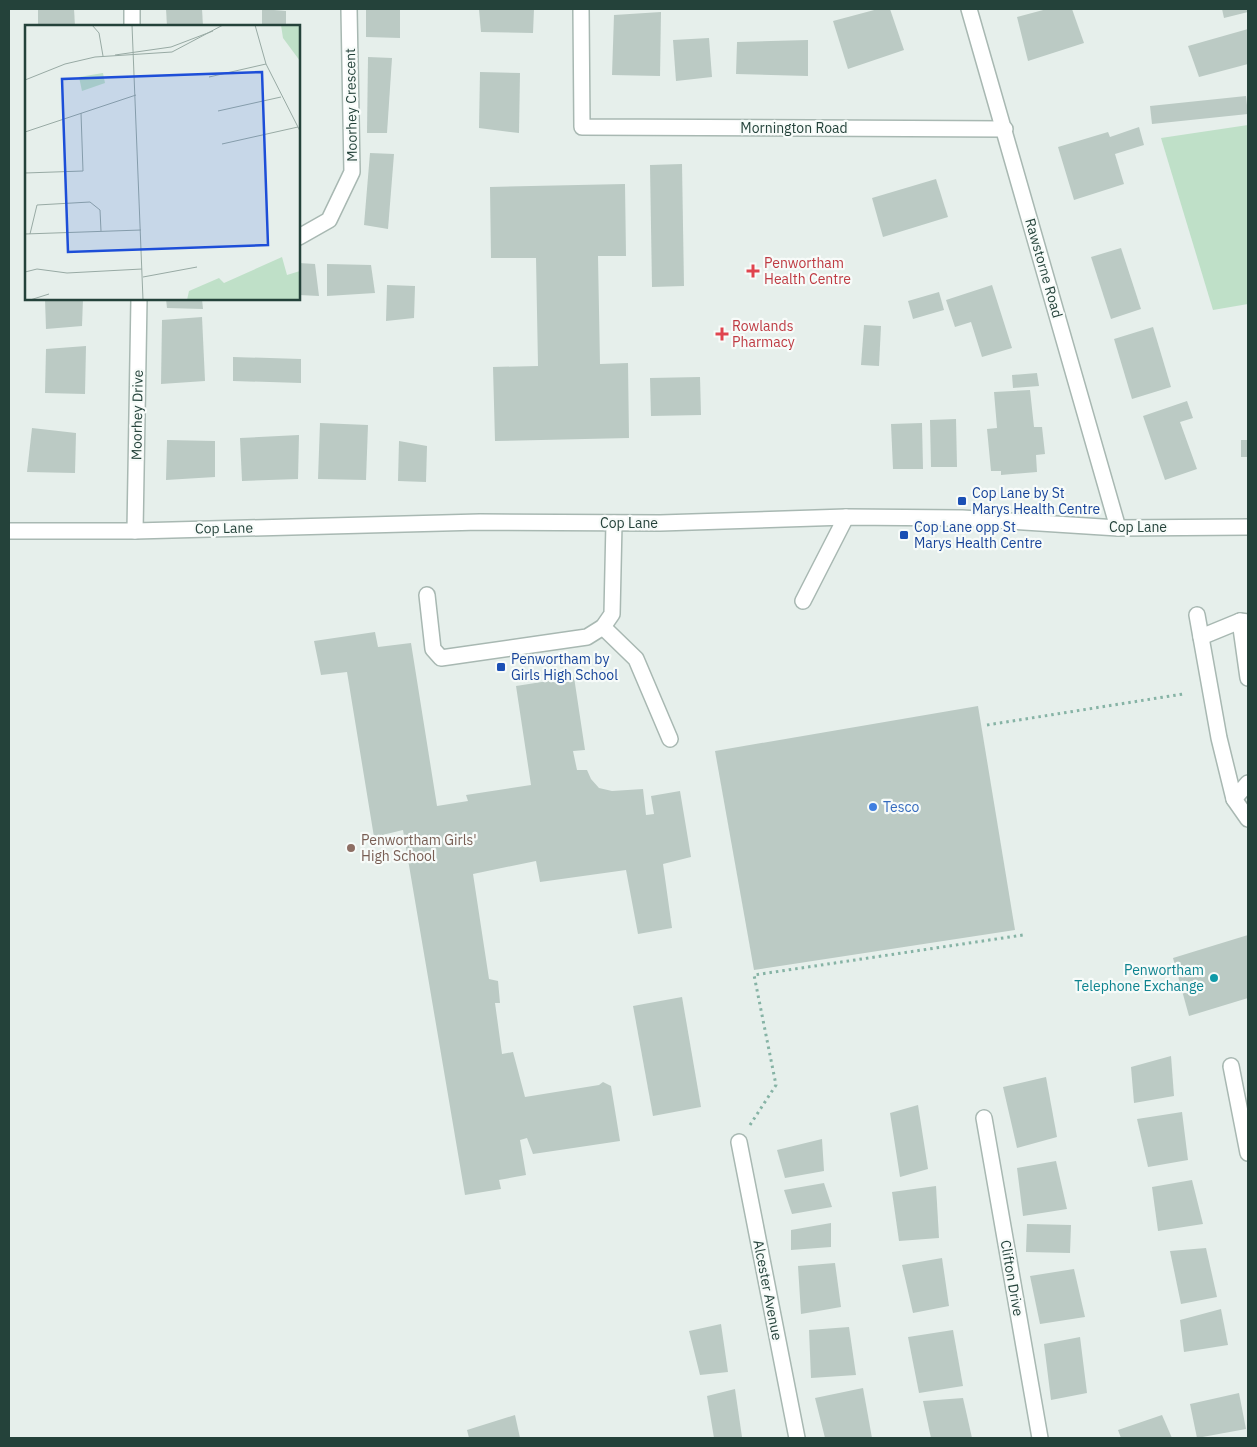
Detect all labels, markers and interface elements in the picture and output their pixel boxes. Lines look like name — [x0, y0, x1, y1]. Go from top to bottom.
inset map — [25, 25, 300, 300]
street label: Moorhey Crescent — [341, 48, 361, 162]
street label: Mornington Road — [740, 119, 848, 137]
street label: Rawstorne Road — [1021, 216, 1067, 320]
place label: Penwortham Health Centre — [764, 254, 851, 288]
marker: Penwortham Health Centre — [746, 264, 760, 278]
place label: Rowlands Pharmacy — [732, 317, 795, 351]
marker: Rowlands Pharmacy — [716, 328, 728, 340]
street label: Moorhey Drive — [127, 369, 147, 460]
place label: Cop Lane by St Marys Health Centre — [972, 484, 1100, 518]
marker: Cop Lane by St Marys Health Centre — [956, 495, 968, 507]
street label: Cop Lane — [600, 514, 658, 532]
street label: Cop Lane — [195, 518, 253, 538]
place label: Cop Lane opp St Marys Health Centre — [914, 518, 1042, 552]
street label: Cop Lane — [1109, 518, 1167, 536]
marker: Cop Lane opp St Marys Health Centre — [898, 529, 910, 541]
place label: Penwortham by Girls High School — [511, 650, 618, 684]
marker: Penwortham by Girls High School — [495, 661, 507, 673]
place label: Tesco — [883, 798, 920, 816]
marker: Tesco — [867, 801, 879, 813]
place label: Penwortham Girls' High School — [361, 831, 477, 865]
marker: Penwortham Girls' High School — [345, 842, 357, 854]
place label: Penwortham Telephone Exchange — [1074, 961, 1204, 995]
marker: Penwortham Telephone Exchange — [1208, 972, 1220, 984]
street label: Alcester Avenue — [749, 1238, 787, 1342]
street label: Clifton Drive — [996, 1239, 1028, 1318]

